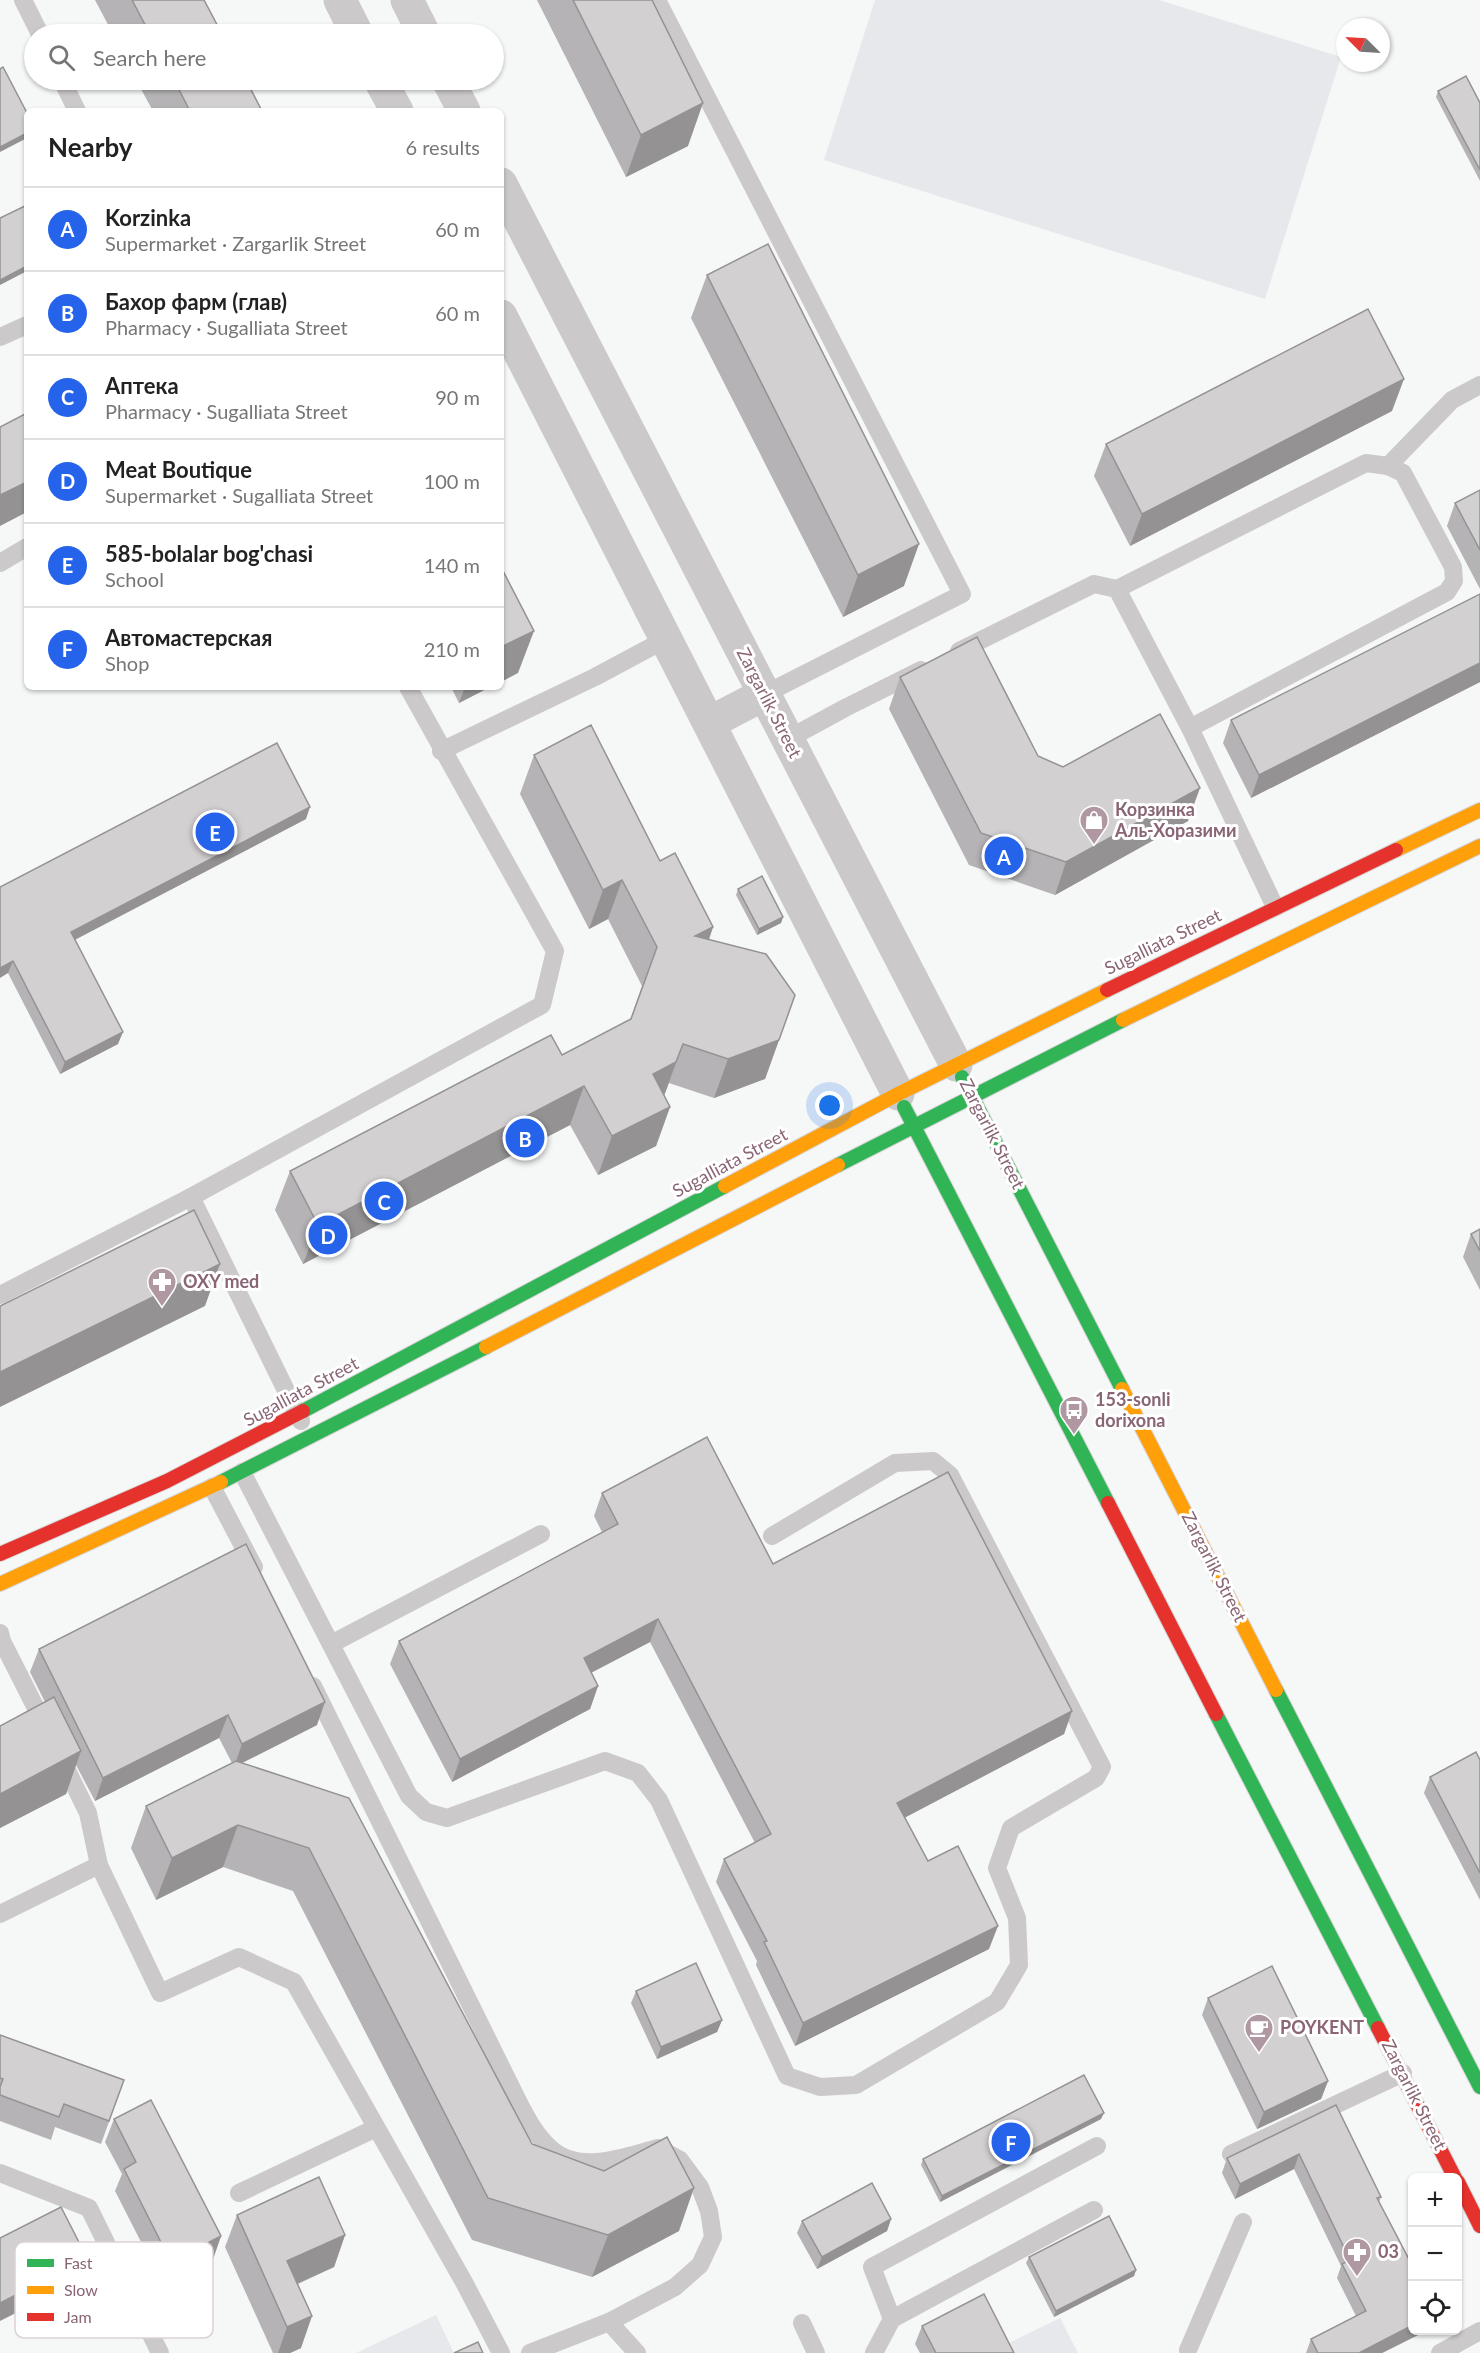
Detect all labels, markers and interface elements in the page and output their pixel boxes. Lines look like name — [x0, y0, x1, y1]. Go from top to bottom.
north arrow — [1336, 18, 1390, 72]
search box — [24, 24, 504, 90]
icon: search — [45, 41, 78, 74]
text: Search here — [93, 44, 206, 71]
text: Nearby — [48, 131, 133, 163]
text: 6 results — [405, 135, 480, 159]
text: Korzinka — [105, 204, 191, 231]
text: A — [61, 217, 74, 241]
text: 60 m — [435, 217, 480, 241]
text: Supermarket · Zargarlik Street — [105, 231, 366, 255]
text: Бахор фарм (глав) — [105, 288, 287, 315]
text: B — [61, 301, 74, 325]
text: 60 m — [435, 301, 480, 325]
text: Pharmacy · Sugalliata Street — [105, 315, 348, 339]
text: Аптека — [105, 372, 179, 399]
text: C — [61, 385, 74, 409]
text: 90 m — [435, 385, 480, 409]
text: Pharmacy · Sugalliata Street — [105, 399, 348, 423]
text: Meat Boutique — [105, 456, 252, 483]
text: D — [60, 469, 75, 493]
text: 100 m — [424, 469, 480, 493]
text: Supermarket · Sugalliata Street — [105, 483, 373, 507]
text: 585-bolalar bog'chasi — [105, 540, 313, 567]
text: E — [62, 553, 73, 577]
text: 140 m — [424, 553, 480, 577]
text: School — [105, 567, 164, 591]
text: Автомастерская — [105, 624, 272, 651]
text: F — [62, 637, 73, 661]
text: 210 m — [424, 637, 480, 661]
street label: Zargarlik Street — [733, 644, 807, 762]
text: Shop — [105, 651, 149, 675]
place label: Корзинка Аль-Хоразими — [1114, 798, 1236, 841]
shop icon: Корзинка Аль-Хоразими — [1078, 804, 1110, 846]
pin: E — [196, 810, 234, 854]
pin: A — [984, 834, 1024, 878]
street label: Sugalliata Street — [1101, 903, 1225, 979]
street label: Zargarlik Street — [956, 1075, 1030, 1193]
your location — [815, 1091, 844, 1120]
pin: B — [506, 1116, 544, 1160]
street label: Sugalliata Street — [668, 1122, 791, 1202]
pin: C — [364, 1178, 404, 1224]
pin: D — [308, 1212, 348, 1258]
pharmacy icon: OXY med — [146, 1266, 178, 1308]
place label: OXY med — [183, 1270, 259, 1292]
street label: Sugalliata Street — [239, 1351, 362, 1431]
place label: 153-sonli dorixona — [1095, 1388, 1170, 1431]
bus stop icon: 153-sonli dorixona — [1058, 1394, 1090, 1436]
street label: Zargarlik Street — [1178, 1508, 1252, 1626]
cafe icon: POYKENT — [1243, 2012, 1275, 2054]
place label: POYKENT — [1280, 2016, 1364, 2038]
street label: Zargarlik Street — [1378, 2036, 1452, 2154]
pin: F — [992, 2120, 1030, 2164]
map controls — [1408, 2173, 1462, 2335]
button: + — [1408, 2173, 1462, 2227]
button: − — [1408, 2227, 1462, 2281]
pharmacy icon: 03 — [1341, 2236, 1373, 2278]
place label: 03 — [1378, 2240, 1399, 2262]
legend — [15, 2242, 213, 2338]
text: Fast — [64, 2253, 93, 2272]
text: Slow — [64, 2280, 98, 2299]
button: locate — [1408, 2281, 1462, 2335]
text: Jam — [64, 2307, 92, 2326]

